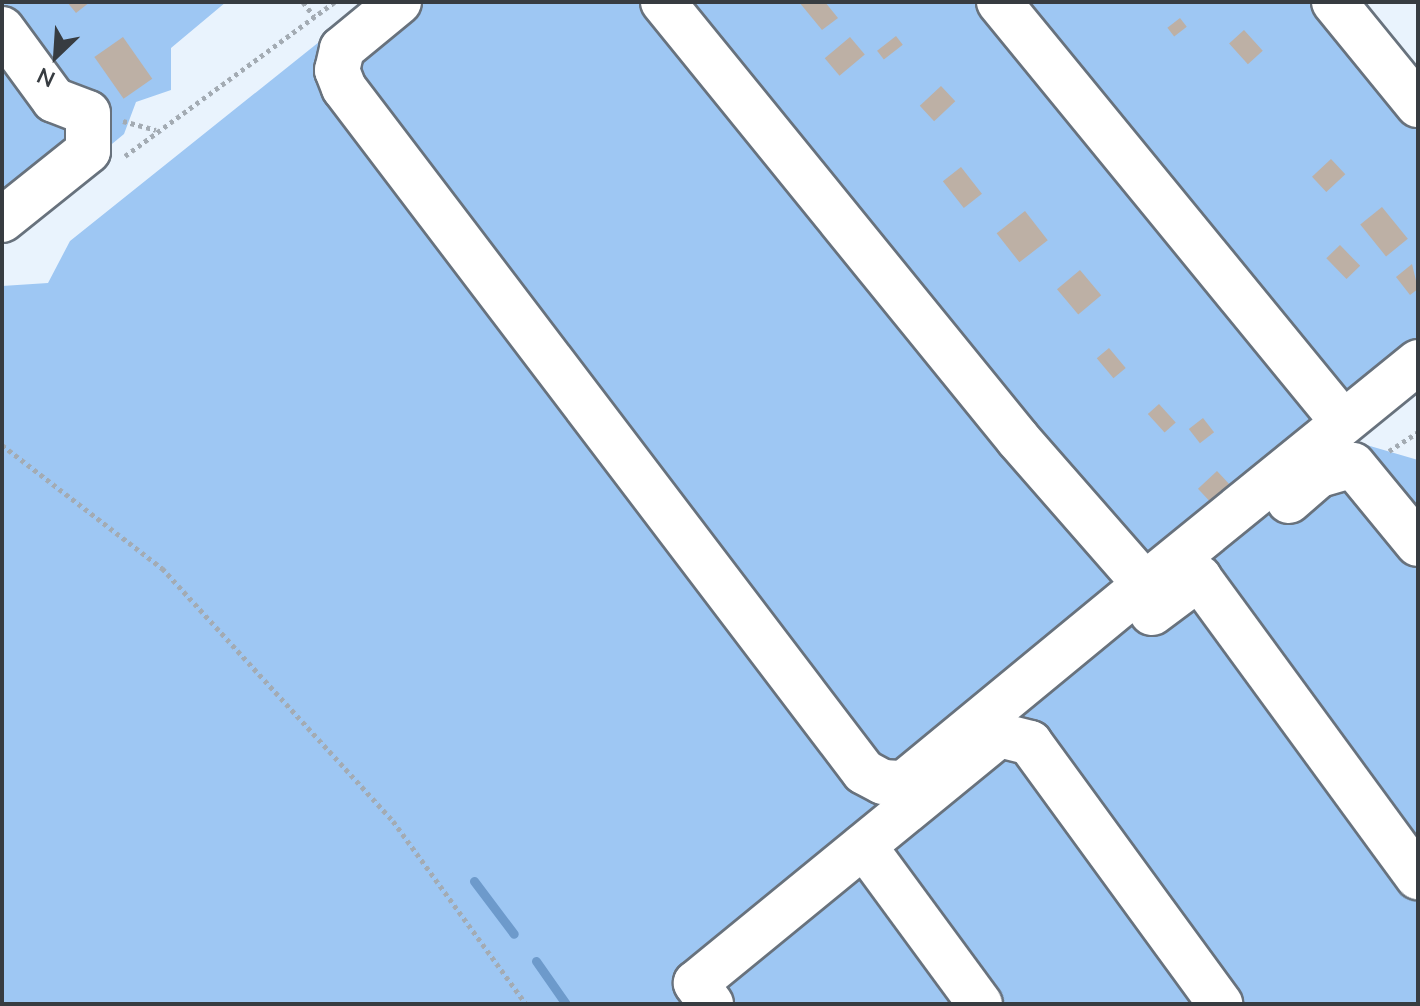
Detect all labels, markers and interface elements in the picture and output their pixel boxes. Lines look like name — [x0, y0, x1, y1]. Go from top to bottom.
north arrow — [16, 16, 96, 96]
text: N — [32, 62, 59, 94]

